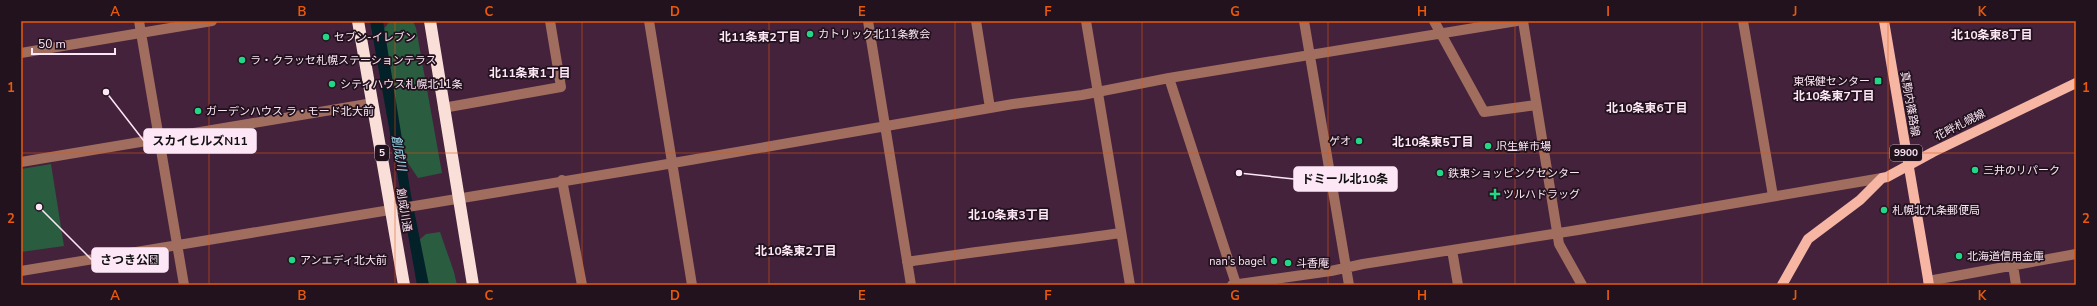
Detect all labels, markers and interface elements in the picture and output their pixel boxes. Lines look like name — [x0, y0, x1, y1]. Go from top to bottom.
text: A — [110, 3, 120, 21]
text: B — [298, 3, 307, 21]
text: C — [485, 3, 494, 21]
text: D — [670, 3, 680, 21]
text: E — [858, 3, 866, 21]
text: F — [1044, 3, 1052, 21]
text: G — [1230, 3, 1240, 21]
text: H — [1417, 3, 1427, 21]
text: I — [1606, 3, 1610, 21]
text: J — [1792, 3, 1797, 21]
text: K — [1978, 3, 1987, 21]
place label: カトリック北11条教会 — [818, 27, 930, 42]
district label: 北10条東8丁目 — [1951, 27, 2033, 43]
district label: 北11条東2丁目 — [719, 29, 801, 45]
marker: カトリック北11条教会 — [805, 29, 815, 39]
scale bar — [32, 30, 115, 56]
place label: セブン-イレブン — [334, 30, 416, 45]
marker: セブン-イレブン — [321, 32, 331, 42]
text: 50 m — [38, 36, 66, 52]
place label: ラ・クラッセ札幌ステーションテラス — [250, 53, 437, 68]
marker: ラ・クラッセ札幌ステーションテラス — [237, 55, 247, 65]
district label: 北11条東1丁目 — [489, 65, 571, 81]
street label: 真駒内篠路線 — [1897, 70, 1923, 138]
place label: 東保健センター — [1793, 74, 1870, 89]
marker: 東保健センター — [1873, 76, 1883, 86]
place label: シティハウス札幌北11条 — [340, 77, 463, 92]
text: 1 — [7, 79, 15, 97]
marker: シティハウス札幌北11条 — [327, 79, 337, 89]
text: 1 — [2082, 79, 2090, 97]
district label: 北10条東7丁目 — [1793, 88, 1875, 104]
district label: 北10条東6丁目 — [1606, 100, 1688, 116]
place label: ガーデンハウス ラ・モード北大前 — [206, 104, 374, 119]
marker: ガーデンハウス ラ・モード北大前 — [193, 106, 203, 116]
street label: 花畔札幌線 — [1932, 106, 1988, 144]
callout: スカイヒルズN11 — [144, 129, 256, 153]
text: スカイヒルズN11 — [152, 133, 248, 149]
water label: 創成川 — [388, 134, 410, 174]
place label: ゲオ — [1329, 134, 1351, 149]
district label: 北10条東5丁目 — [1392, 134, 1474, 150]
marker: ゲオ — [1354, 136, 1364, 146]
place label: JR生鮮市場 — [1495, 139, 1551, 154]
marker: JR生鮮市場 — [1483, 141, 1493, 151]
road number: 5 — [375, 145, 389, 161]
road number: 9900 — [1890, 145, 1922, 161]
place label: 三井のリパーク — [1983, 163, 2060, 178]
marker: 三井のリパーク — [1970, 165, 1980, 175]
place label: 鉄東ショッピングセンター — [1448, 166, 1580, 181]
callout: ドミール北10条 — [1294, 167, 1397, 191]
marker: 鉄東ショッピングセンター — [1435, 168, 1445, 178]
text: ドミール北10条 — [1302, 171, 1388, 187]
street label: 創成川通 — [393, 187, 415, 233]
place label: ツルハドラッグ — [1503, 187, 1580, 202]
marker: ツルハドラッグ — [1490, 189, 1500, 199]
place label: 札幌北九条郵便局 — [1892, 203, 1980, 218]
marker: 札幌北九条郵便局 — [1879, 205, 1889, 215]
district label: 北10条東3丁目 — [968, 207, 1050, 223]
text: 2 — [7, 210, 15, 228]
text: 2 — [2082, 210, 2090, 228]
district label: 北10条東2丁目 — [755, 243, 837, 259]
callout: さつき公園 — [92, 248, 168, 272]
place label: 北海道信用金庫 — [1967, 249, 2044, 264]
marker: 北海道信用金庫 — [1954, 251, 1964, 261]
text: さつき公園 — [100, 252, 160, 268]
place label: アンエディ北大前 — [300, 253, 387, 268]
place label: nan's bagel — [1209, 254, 1267, 269]
marker: アンエディ北大前 — [287, 255, 297, 265]
marker: nan's bagel — [1269, 256, 1279, 266]
place label: 斗香庵 — [1296, 256, 1329, 271]
marker: 斗香庵 — [1283, 258, 1293, 268]
text: A — [110, 287, 120, 305]
text: B — [298, 287, 307, 305]
text: C — [485, 287, 494, 305]
text: D — [670, 287, 680, 305]
text: E — [858, 287, 866, 305]
text: F — [1044, 287, 1052, 305]
text: G — [1230, 287, 1240, 305]
text: H — [1417, 287, 1427, 305]
text: I — [1606, 287, 1610, 305]
text: J — [1792, 287, 1797, 305]
text: K — [1978, 287, 1987, 305]

